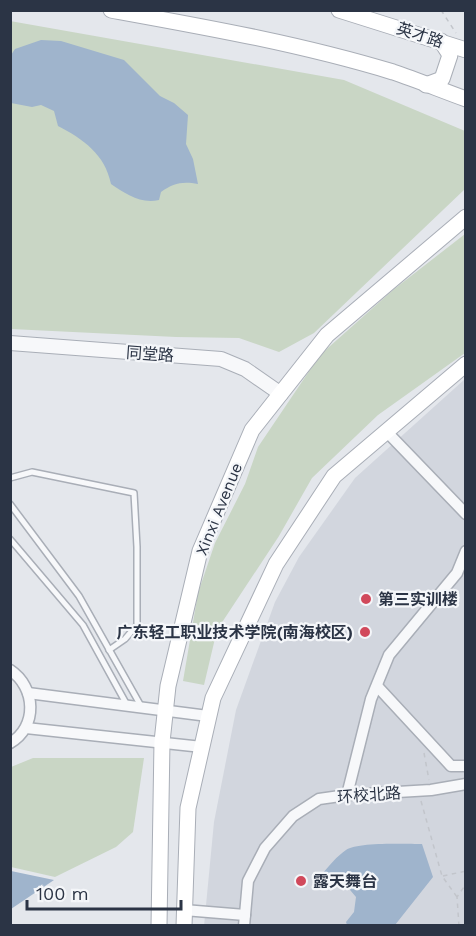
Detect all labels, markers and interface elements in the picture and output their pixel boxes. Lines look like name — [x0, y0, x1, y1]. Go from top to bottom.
street label: 英才路 — [394, 19, 446, 51]
street label: 同堂路 — [125, 343, 175, 365]
street label: Xinxi Avenue — [192, 460, 246, 558]
place label: 第三实训楼 — [378, 590, 458, 609]
marker: 第三实训楼 — [359, 592, 373, 606]
place label: 广东轻工职业技术学院(南海校区) — [116, 623, 353, 642]
marker: 广东轻工职业技术学院(南海校区) — [358, 625, 372, 639]
street label: 环校北路 — [336, 783, 402, 807]
place label: 露天舞台 — [313, 872, 377, 891]
scale bar — [27, 873, 182, 911]
marker: 露天舞台 — [294, 874, 308, 888]
text: 100 m — [36, 883, 89, 904]

